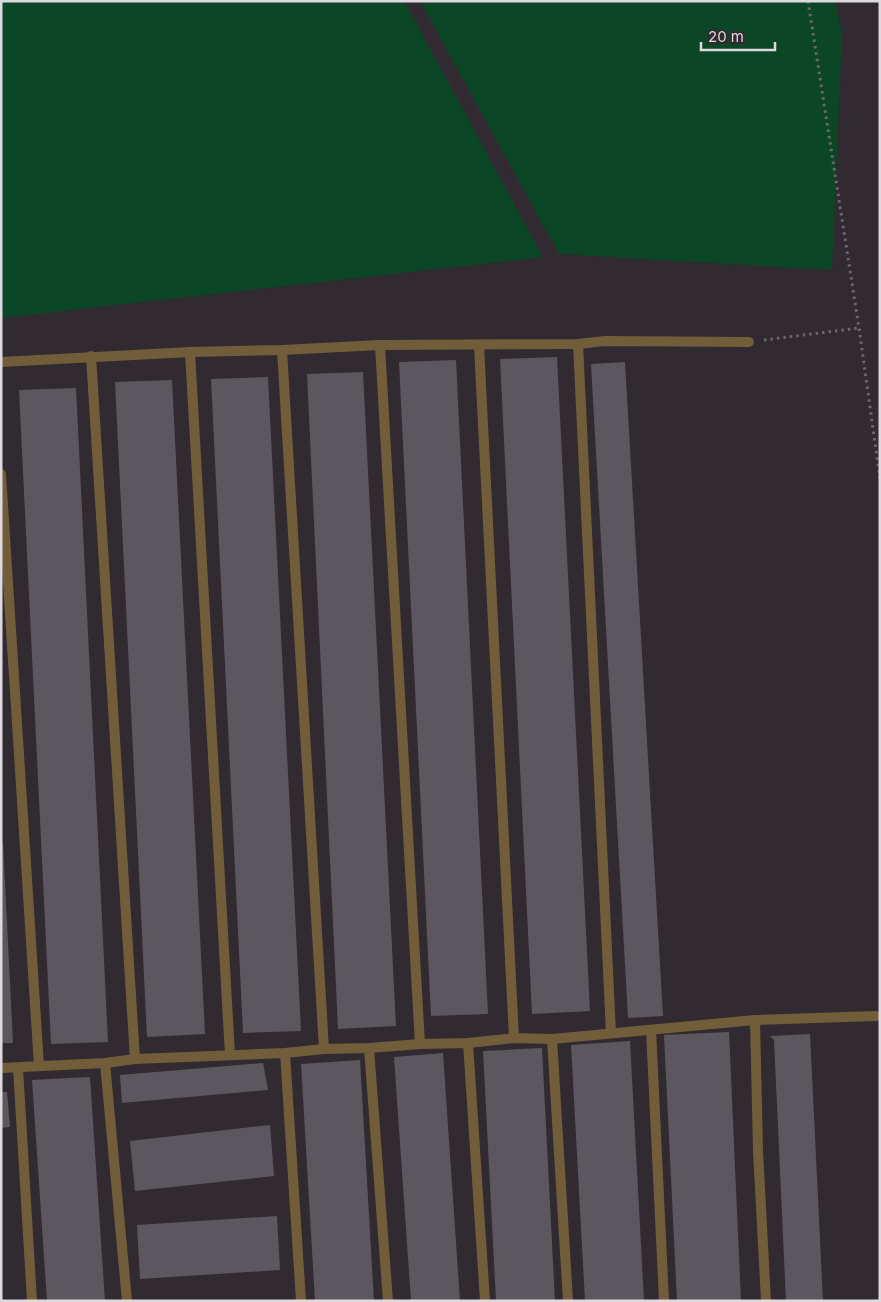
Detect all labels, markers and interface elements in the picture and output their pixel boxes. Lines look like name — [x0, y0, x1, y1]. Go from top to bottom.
scale bar — [701, 20, 775, 52]
text: 20 m — [708, 27, 744, 46]

